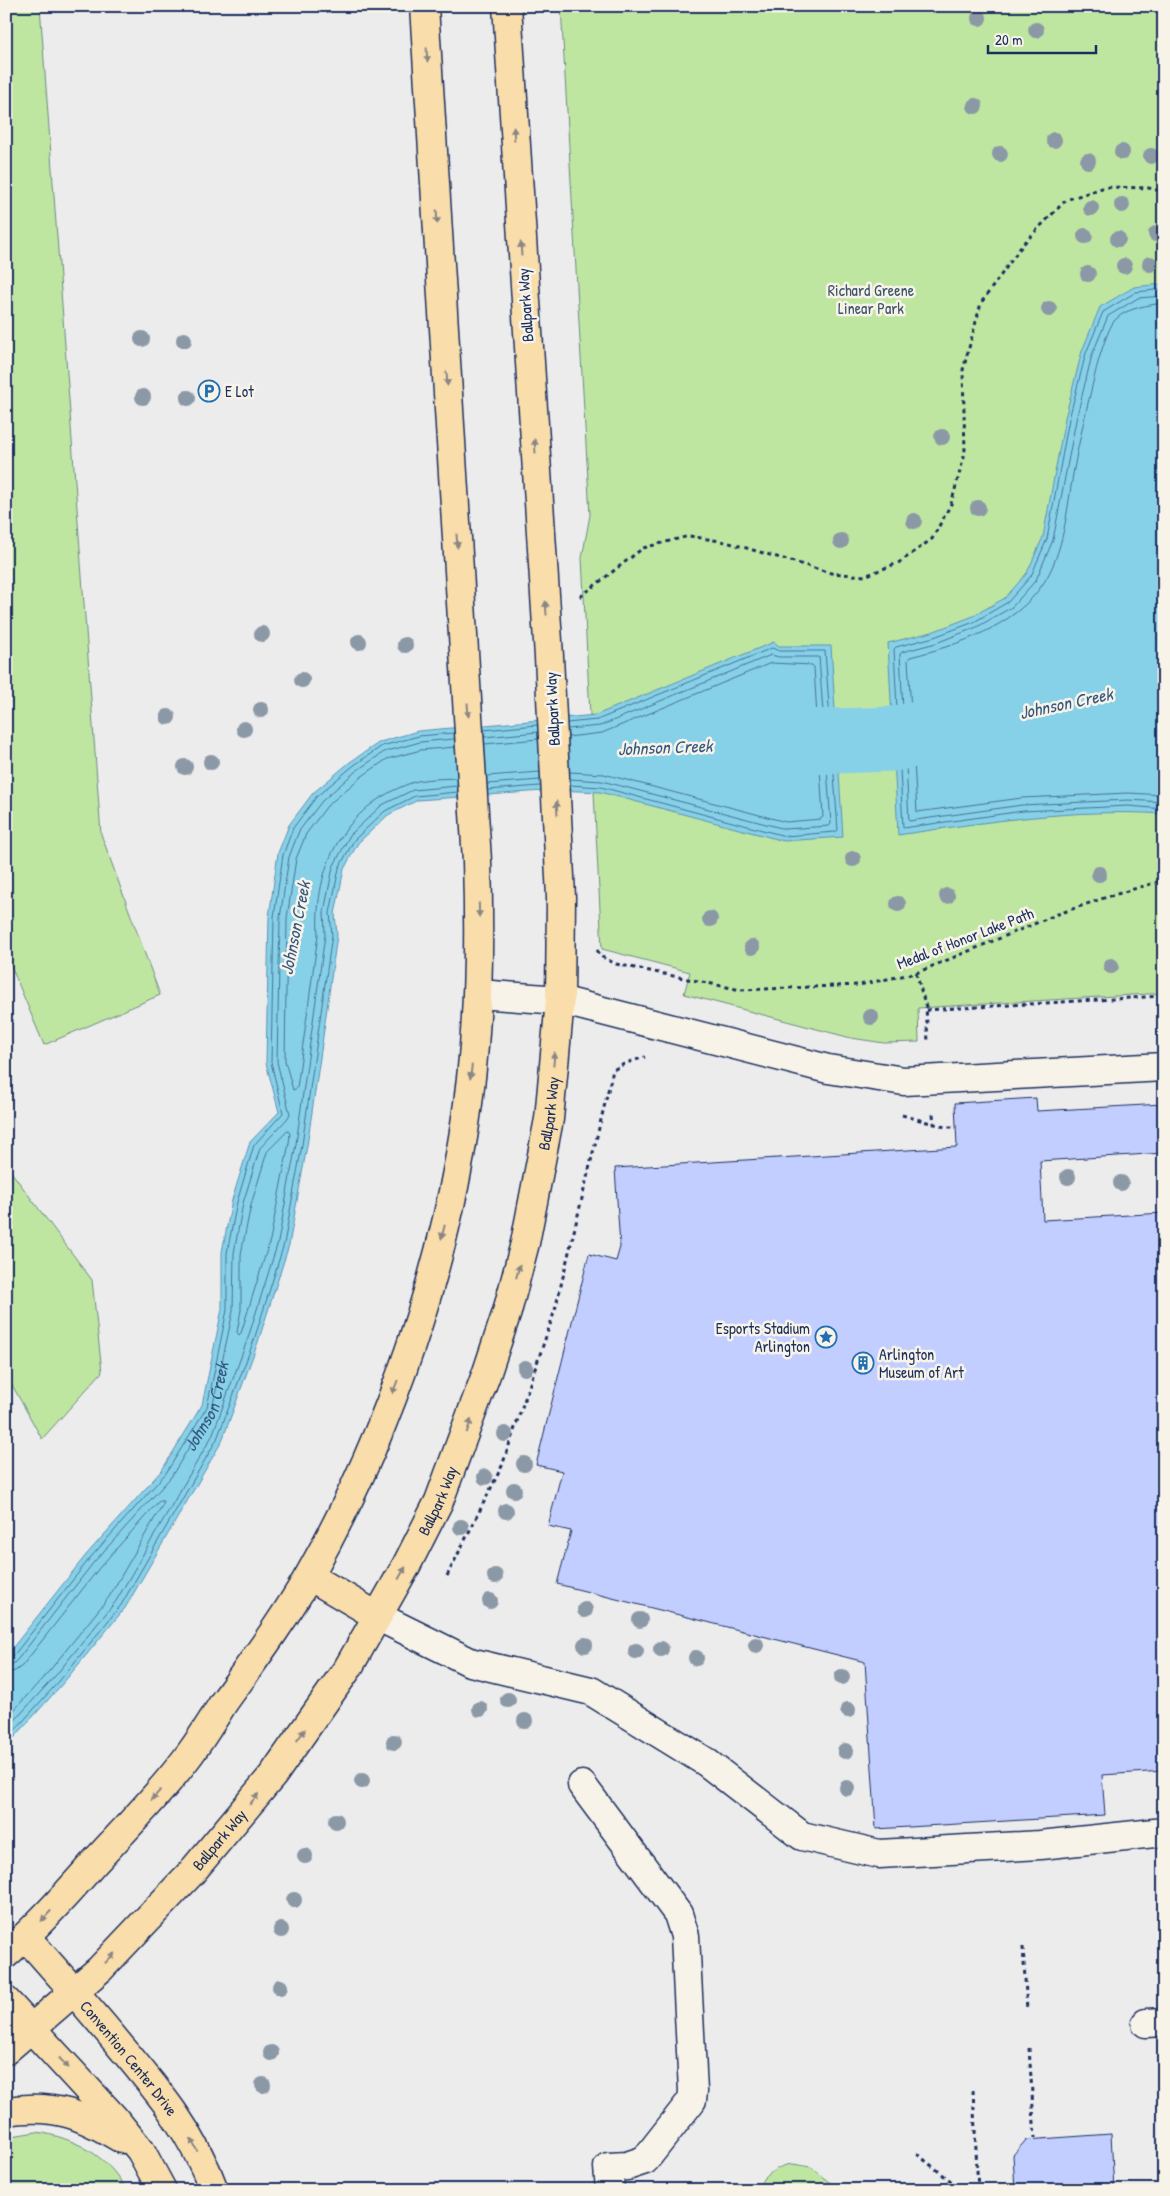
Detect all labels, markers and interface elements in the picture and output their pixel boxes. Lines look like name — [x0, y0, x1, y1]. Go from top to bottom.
scale bar — [988, 22, 1095, 54]
text: 20 m — [995, 29, 1022, 50]
one-way arrow — [423, 47, 431, 63]
one-way arrow — [510, 126, 518, 142]
one-way arrow — [433, 209, 441, 225]
one-way arrow — [517, 241, 525, 257]
street label: Ballpark Way — [511, 267, 539, 343]
park label: Richard Greene Linear Park — [828, 279, 915, 319]
one-way arrow — [443, 372, 451, 388]
parking icon: E Lot — [197, 379, 221, 403]
place label: E Lot — [225, 380, 254, 402]
one-way arrow — [530, 438, 538, 454]
one-way arrow — [454, 534, 462, 550]
one-way arrow — [541, 600, 549, 616]
street label: Ballpark Way — [539, 671, 565, 746]
water label: Johnson Creek — [1017, 681, 1116, 725]
one-way arrow — [465, 702, 473, 718]
water label: Johnson Creek — [617, 733, 714, 761]
one-way arrow — [552, 800, 560, 816]
water label: Johnson Creek — [274, 878, 317, 977]
one-way arrow — [475, 902, 483, 918]
street label: Medal of Honor Lake Path — [893, 902, 1037, 974]
one-way arrow — [550, 1051, 558, 1067]
one-way arrow — [467, 1064, 475, 1080]
street label: Ballpark Way — [532, 1076, 564, 1152]
one-way arrow — [439, 1224, 447, 1239]
one-way arrow — [514, 1263, 522, 1279]
place label: Esports Stadium Arlington — [716, 1317, 810, 1357]
place icon: Esports Stadium Arlington — [814, 1325, 838, 1349]
place label: Arlington Museum of Art — [879, 1343, 964, 1383]
building icon: Arlington Museum of Art — [851, 1351, 875, 1375]
water label: Johnson Creek — [177, 1358, 235, 1456]
one-way arrow — [391, 1380, 399, 1395]
one-way arrow — [466, 1418, 473, 1433]
street label: Ballpark Way — [412, 1462, 462, 1539]
one-way arrow — [397, 1567, 406, 1580]
one-way arrow — [296, 1728, 306, 1742]
one-way arrow — [150, 1789, 161, 1802]
one-way arrow — [248, 1792, 259, 1805]
street label: Ballpark Way — [187, 1804, 251, 1875]
one-way arrow — [40, 1909, 52, 1921]
one-way arrow — [104, 1953, 116, 1965]
street label: Convention Center Drive — [75, 1995, 183, 2121]
one-way arrow — [58, 2057, 70, 2069]
one-way arrow — [190, 2138, 198, 2152]

